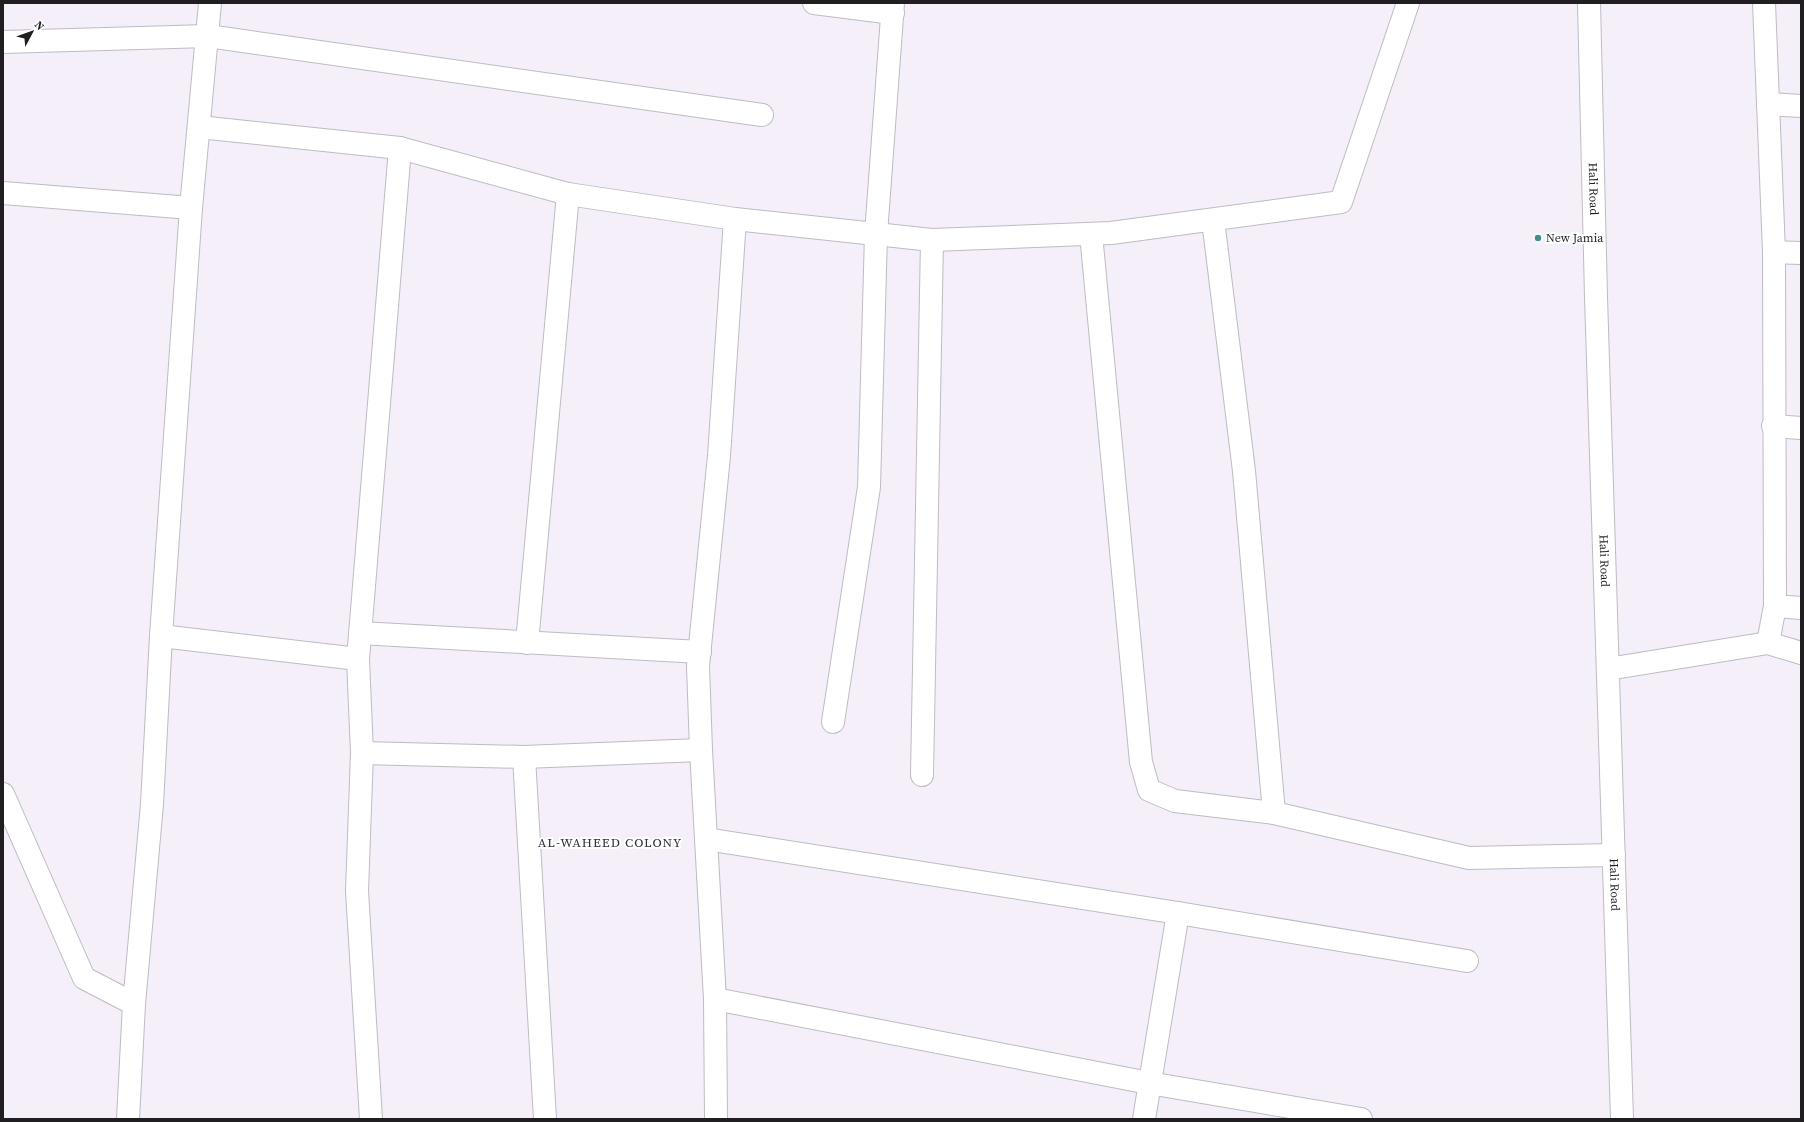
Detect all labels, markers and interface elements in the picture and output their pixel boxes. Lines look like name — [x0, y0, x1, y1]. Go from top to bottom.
north arrow — [12, 12, 52, 52]
text: N — [31, 18, 47, 34]
street label: Hali Road — [1585, 163, 1602, 216]
place label: New Jamia — [1546, 230, 1604, 246]
marker: New Jamia — [1533, 233, 1543, 243]
street label: Hali Road — [1596, 534, 1613, 587]
district label: AL-WAHEED COLONY — [538, 834, 682, 851]
street label: Hali Road — [1606, 858, 1623, 911]

